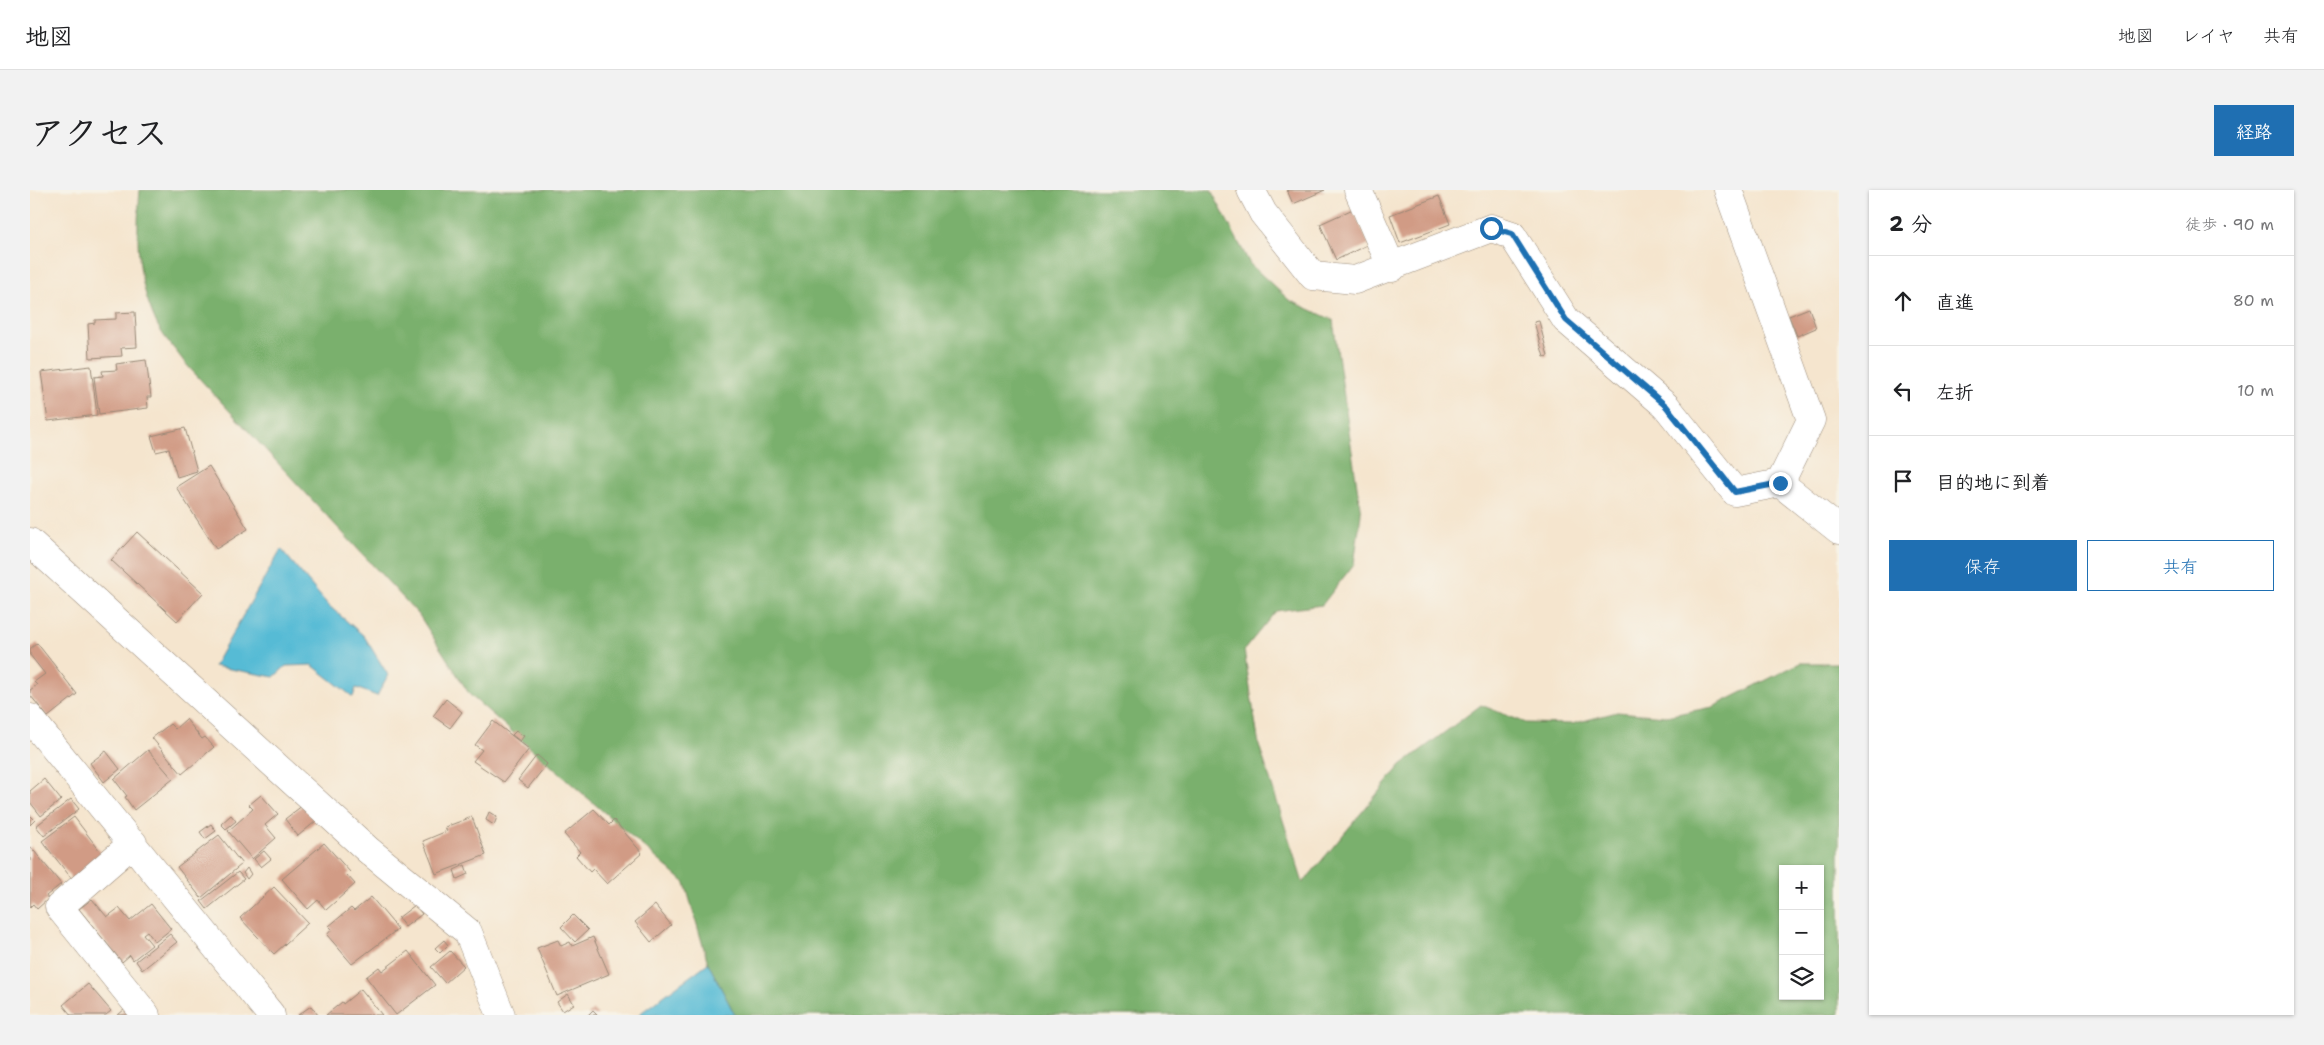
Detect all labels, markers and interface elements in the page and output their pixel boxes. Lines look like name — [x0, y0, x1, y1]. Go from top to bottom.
text: 地図 — [25, 21, 73, 53]
text: 地図 — [2118, 24, 2154, 48]
text: レイヤ — [2182, 24, 2235, 48]
text: 共有 — [2263, 24, 2299, 48]
button: 経路 — [2214, 105, 2294, 156]
text: アクセス — [30, 109, 168, 156]
text: 2 分 — [1889, 210, 1932, 238]
text: 徒歩 · 90 m — [2185, 214, 2274, 235]
route start — [1480, 217, 1503, 240]
icon: ahead — [1889, 287, 1917, 315]
text: 直進 — [1936, 290, 1974, 315]
text: 80 m — [2233, 290, 2274, 311]
icon: left — [1889, 377, 1917, 405]
text: 左折 — [1936, 380, 1974, 405]
text: 10 m — [2237, 380, 2274, 401]
icon: arrive — [1889, 467, 1917, 495]
text: 目的地に到着 — [1936, 470, 2050, 495]
route end — [1769, 472, 1792, 495]
button: 保存 — [1889, 540, 2077, 591]
button: 共有 — [2087, 540, 2274, 591]
map controls — [1779, 865, 1824, 1000]
button: + — [1779, 865, 1824, 910]
button: − — [1779, 910, 1824, 955]
button: layers — [1779, 955, 1824, 1000]

